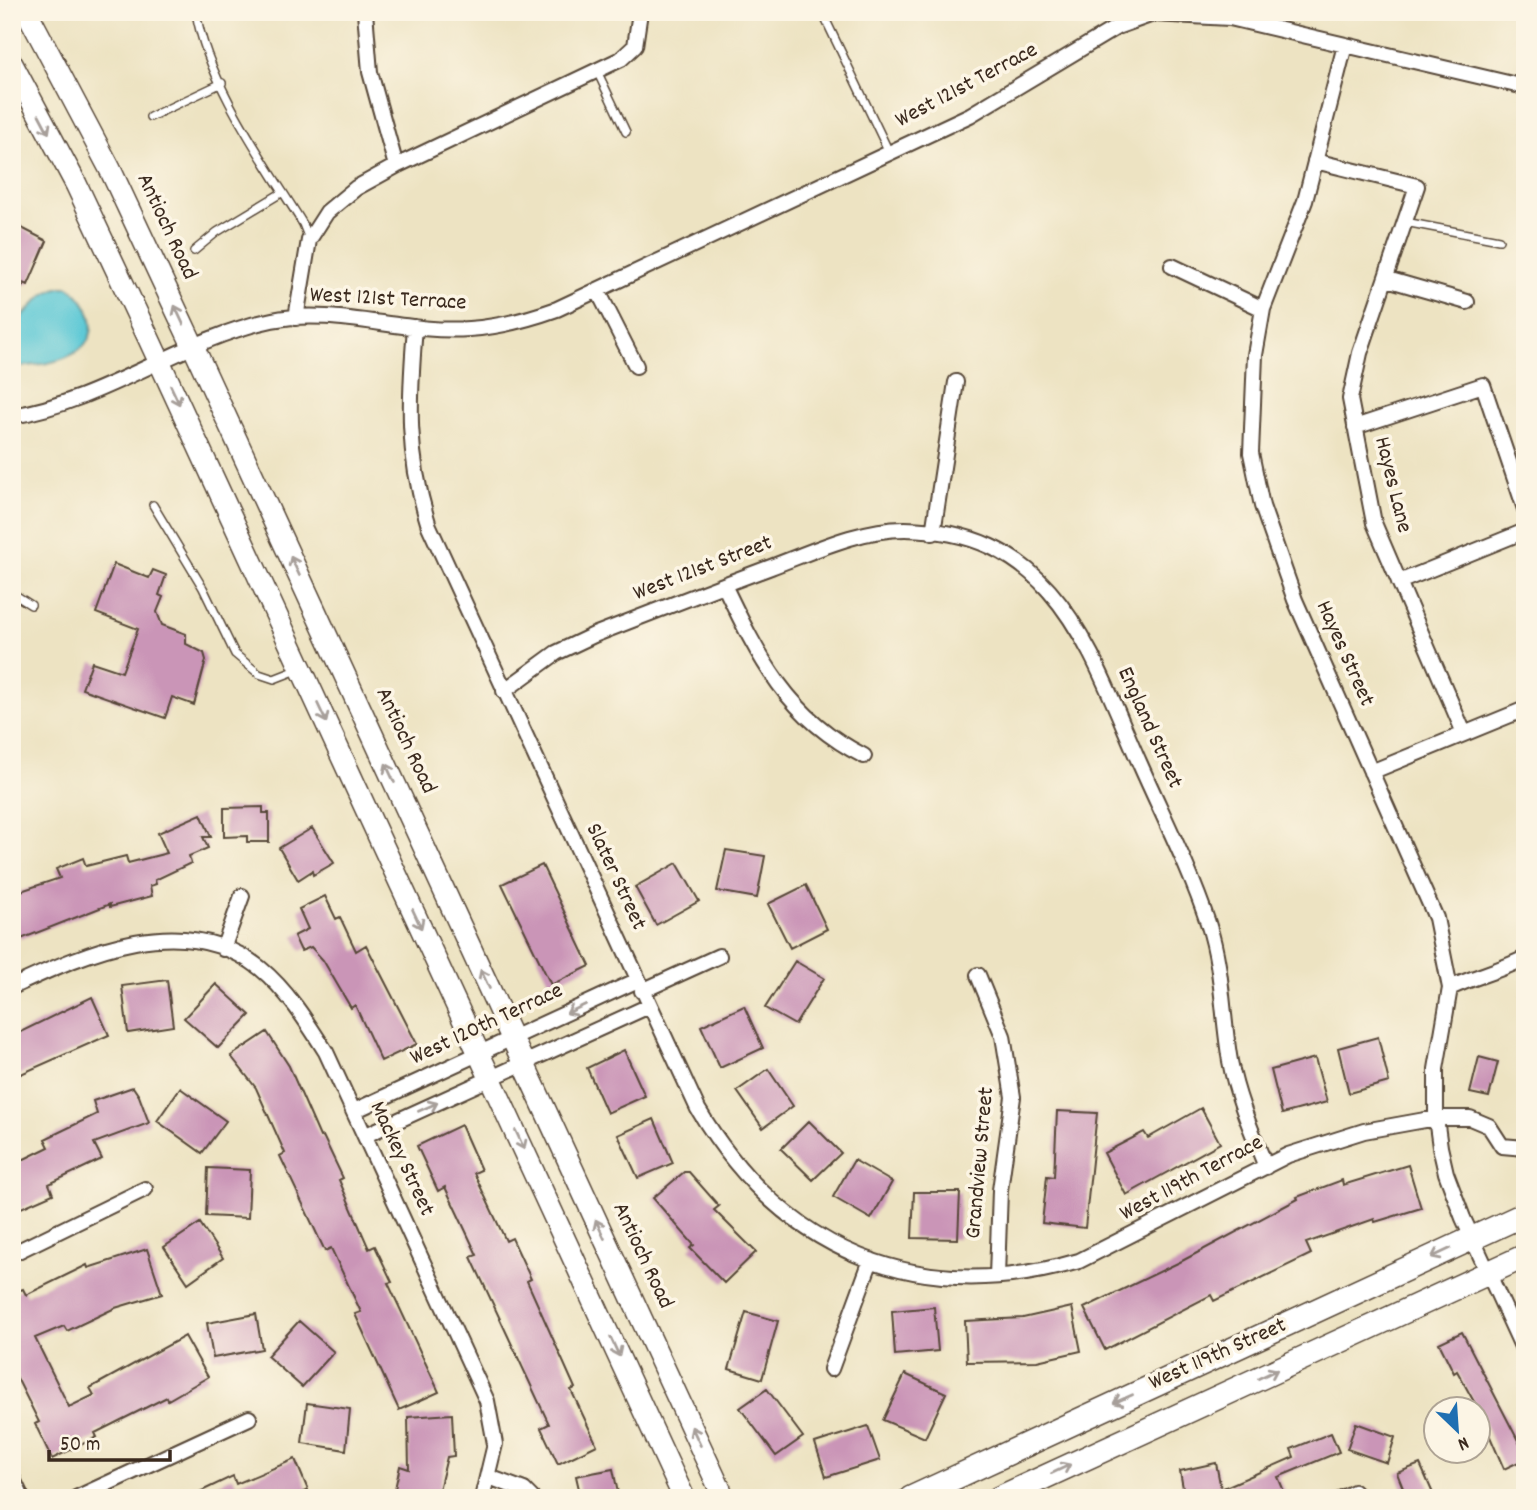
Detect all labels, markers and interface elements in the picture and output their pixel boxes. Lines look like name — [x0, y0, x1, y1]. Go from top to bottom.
street label: West 121st Terrace — [890, 35, 1044, 137]
one-way arrow — [38, 113, 51, 134]
street label: Antioch Road — [127, 168, 205, 286]
street label: West 121st Terrace — [309, 279, 467, 321]
one-way arrow — [172, 305, 185, 326]
one-way arrow — [169, 384, 182, 405]
street label: Hayes Lane — [1364, 434, 1420, 536]
street label: West 121st Street — [629, 527, 777, 611]
one-way arrow — [288, 556, 301, 577]
street label: Hayes Street — [1306, 596, 1382, 712]
street label: England Street — [1107, 662, 1191, 794]
street label: Antioch Road — [366, 682, 444, 800]
one-way arrow — [316, 701, 329, 723]
one-way arrow — [383, 762, 396, 784]
street label: Slater Street — [576, 818, 654, 936]
one-way arrow — [411, 908, 425, 929]
one-way arrow — [478, 969, 491, 990]
street label: West 120th Terrace — [405, 975, 569, 1075]
one-way arrow — [566, 1003, 587, 1016]
street label: Grandview Street — [958, 1086, 1004, 1240]
street label: Mackey Street — [360, 1096, 442, 1222]
one-way arrow — [417, 1100, 439, 1113]
street label: West 119th Terrace — [1114, 1127, 1270, 1231]
one-way arrow — [514, 1130, 527, 1151]
street label: Antioch Road — [603, 1197, 681, 1315]
one-way arrow — [593, 1219, 607, 1240]
one-way arrow — [1431, 1247, 1452, 1260]
street label: West 119th Street — [1144, 1310, 1292, 1400]
one-way arrow — [609, 1336, 622, 1357]
one-way arrow — [1257, 1367, 1278, 1380]
one-way arrow — [1112, 1393, 1134, 1406]
north arrow — [1422, 1394, 1492, 1464]
scale bar — [49, 1419, 170, 1463]
one-way arrow — [688, 1426, 702, 1447]
text: N — [1453, 1428, 1473, 1456]
text: 50 m — [60, 1431, 100, 1461]
one-way arrow — [1050, 1462, 1071, 1475]

